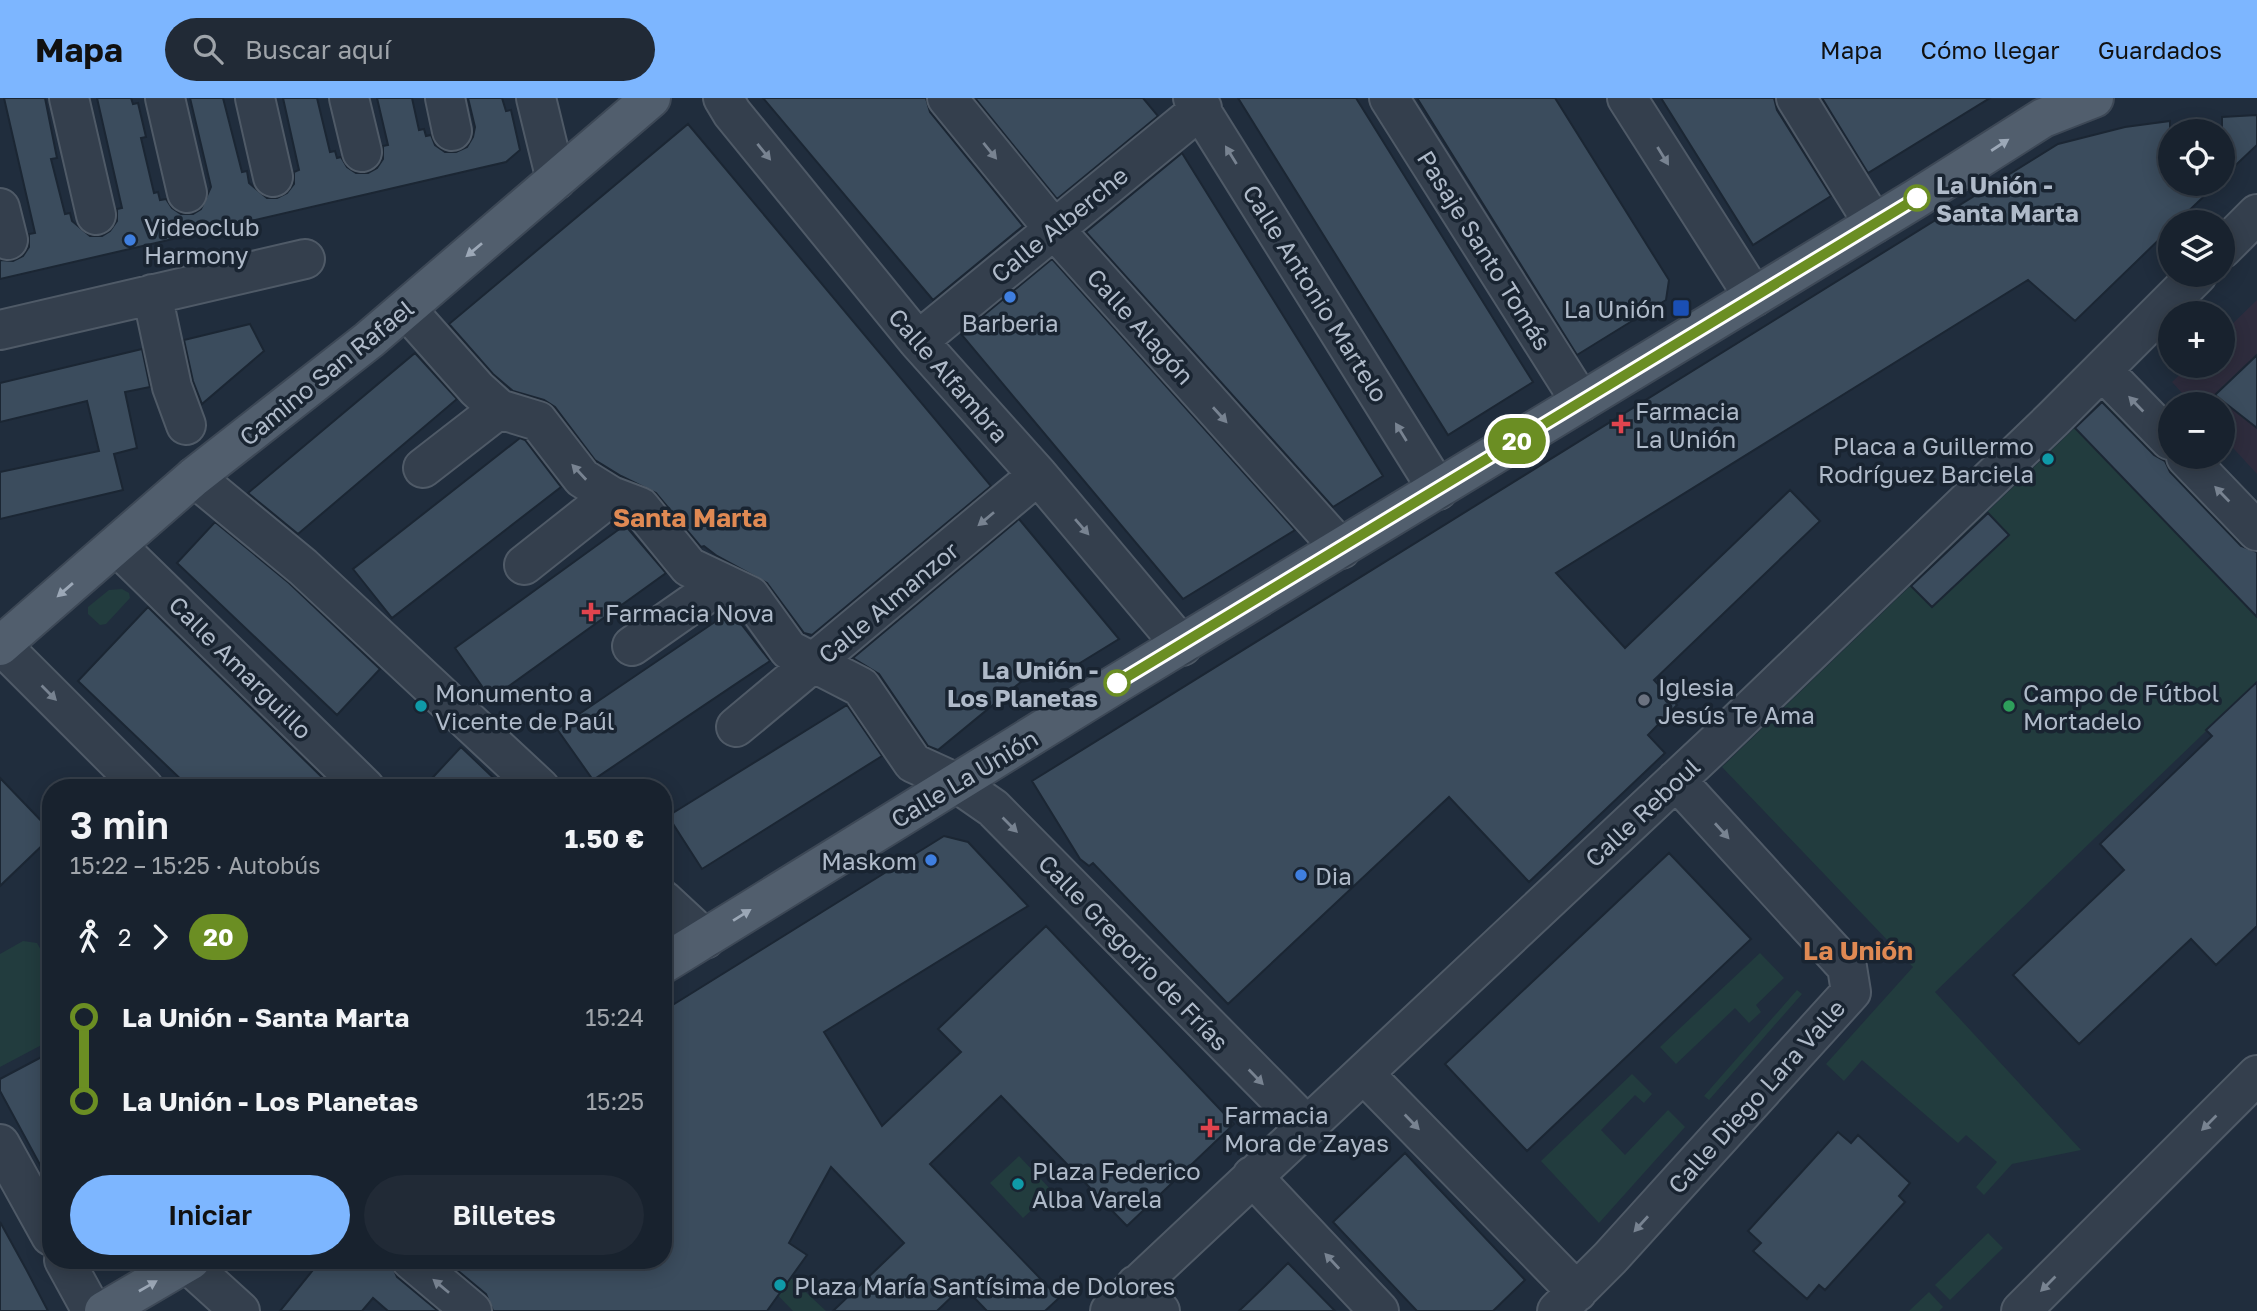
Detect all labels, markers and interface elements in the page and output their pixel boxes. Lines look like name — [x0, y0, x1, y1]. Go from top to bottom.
search box — [165, 18, 655, 81]
text: Mapa — [35, 30, 123, 69]
icon: search — [189, 30, 227, 68]
text: Buscar aquí — [245, 34, 391, 65]
text: Mapa — [1820, 35, 1883, 64]
text: Cómo llegar — [1921, 35, 2060, 64]
text: Guardados — [2098, 35, 2222, 64]
map controls — [2158, 119, 2235, 469]
button: locate — [2158, 119, 2235, 196]
one-way arrow — [1990, 139, 2009, 152]
one-way arrow — [982, 142, 997, 159]
one-way arrow — [756, 144, 771, 161]
one-way arrow — [1224, 145, 1237, 164]
street label: Pasaje Santo Tomás — [1412, 145, 1558, 355]
one-way arrow — [1657, 146, 1670, 165]
street label: Calle Alberche — [985, 160, 1133, 288]
place label: La Unión - Santa Marta — [1936, 170, 2079, 227]
street label: Calle Antonio Martelo — [1237, 179, 1395, 407]
marker: La Unión - Santa Marta — [1904, 185, 1930, 211]
button: layers — [2158, 210, 2235, 287]
place label: Videoclub Harmony — [144, 212, 260, 269]
marker: Videoclub Harmony — [122, 232, 138, 248]
one-way arrow — [466, 242, 483, 257]
street label: Calle Alagón — [1081, 262, 1201, 390]
marker: Barberia — [1002, 289, 1018, 305]
street label: Camino San Rafael — [233, 293, 419, 451]
place label: La Unión — [1564, 294, 1665, 323]
marker: La Unión — [1671, 298, 1691, 318]
button: + — [2158, 301, 2235, 378]
street label: Calle Alfambra — [883, 302, 1015, 448]
place label: Barberia — [961, 308, 1059, 337]
button: − — [2158, 392, 2235, 469]
place label: Farmacia La Unión — [1635, 396, 1740, 453]
one-way arrow — [2128, 396, 2145, 413]
one-way arrow — [1211, 406, 1227, 423]
marker: Farmacia La Unión — [1613, 416, 1629, 432]
line badge: 20 — [1486, 418, 1548, 464]
one-way arrow — [1395, 422, 1408, 442]
text: 20 — [1502, 426, 1532, 455]
place label: Placa a Guillermo Rodríguez Barciela — [1818, 431, 2034, 488]
marker: Placa a Guillermo Rodríguez Barciela — [2040, 451, 2056, 467]
one-way arrow — [571, 464, 587, 481]
one-way arrow — [2214, 486, 2230, 503]
district label: Santa Marta — [613, 502, 767, 533]
one-way arrow — [977, 511, 994, 526]
one-way arrow — [1074, 518, 1090, 536]
street label: Calle Almanzor — [812, 535, 964, 669]
one-way arrow — [56, 582, 74, 598]
street label: Calle Amarguillo — [164, 590, 318, 744]
place label: Farmacia Nova — [605, 598, 774, 627]
marker: Farmacia Nova — [583, 604, 599, 620]
place label: La Unión - Los Planetas — [947, 655, 1098, 712]
marker: La Unión - Los Planetas — [1104, 670, 1130, 696]
place label: Iglesia Jesús Te Ama — [1658, 672, 1815, 729]
place label: Monumento a Vicente de Paúl — [435, 678, 614, 735]
place label: Campo de Fútbol Mortadelo — [2023, 678, 2219, 735]
one-way arrow — [41, 685, 58, 702]
marker: Iglesia Jesús Te Ama — [1636, 692, 1652, 708]
marker: Monumento a Vicente de Paúl — [413, 698, 429, 714]
marker: Campo de Fútbol Mortadelo — [2001, 698, 2017, 714]
street label: Calle La Unión — [885, 723, 1043, 833]
street label: Calle Reboul — [1579, 752, 1705, 872]
text: 3 min — [70, 802, 169, 847]
one-way arrow — [1001, 817, 1018, 833]
one-way arrow — [1714, 822, 1730, 839]
text: 1.50 € — [565, 823, 644, 854]
place label: Maskom — [821, 846, 917, 875]
street label: Calle Gregorio de Frías — [1033, 848, 1235, 1056]
text: 15:22 – 15:25 · Autobús — [70, 851, 320, 879]
marker: Maskom — [923, 852, 939, 868]
place label: Dia — [1315, 861, 1352, 890]
marker: Dia — [1293, 867, 1309, 883]
one-way arrow — [732, 909, 752, 922]
icon: walk — [70, 918, 108, 956]
icon: forward — [141, 918, 179, 956]
text: 20 — [203, 922, 234, 951]
text: 2 — [118, 923, 131, 951]
district label: La Unión — [1803, 935, 1913, 966]
street label: Calle Diego Lara Valle — [1661, 993, 1851, 1199]
text: La Unión - Santa Marta — [122, 1002, 409, 1033]
text: 15:24 — [585, 1003, 644, 1031]
one-way arrow — [1247, 1068, 1264, 1085]
text: La Unión - Los Planetas — [122, 1086, 418, 1117]
text: 15:25 — [586, 1087, 644, 1115]
place label: Farmacia Mora de Zayas — [1224, 1100, 1389, 1157]
one-way arrow — [1404, 1113, 1420, 1130]
one-way arrow — [2201, 1115, 2217, 1131]
marker: Farmacia Mora de Zayas — [1202, 1120, 1218, 1136]
place label: Plaza Federico Alba Varela — [1032, 1156, 1201, 1213]
button: Iniciar — [70, 1175, 350, 1255]
button: Billetes — [364, 1175, 644, 1255]
marker: Plaza Federico Alba Varela — [1010, 1176, 1026, 1192]
one-way arrow — [1633, 1215, 1649, 1232]
one-way arrow — [1324, 1252, 1340, 1270]
place label: Plaza María Santísima de Dolores — [794, 1271, 1175, 1300]
one-way arrow — [2041, 1275, 2057, 1292]
marker: Plaza María Santísima de Dolores — [772, 1277, 788, 1293]
one-way arrow — [433, 1278, 451, 1293]
one-way arrow — [138, 1279, 157, 1292]

